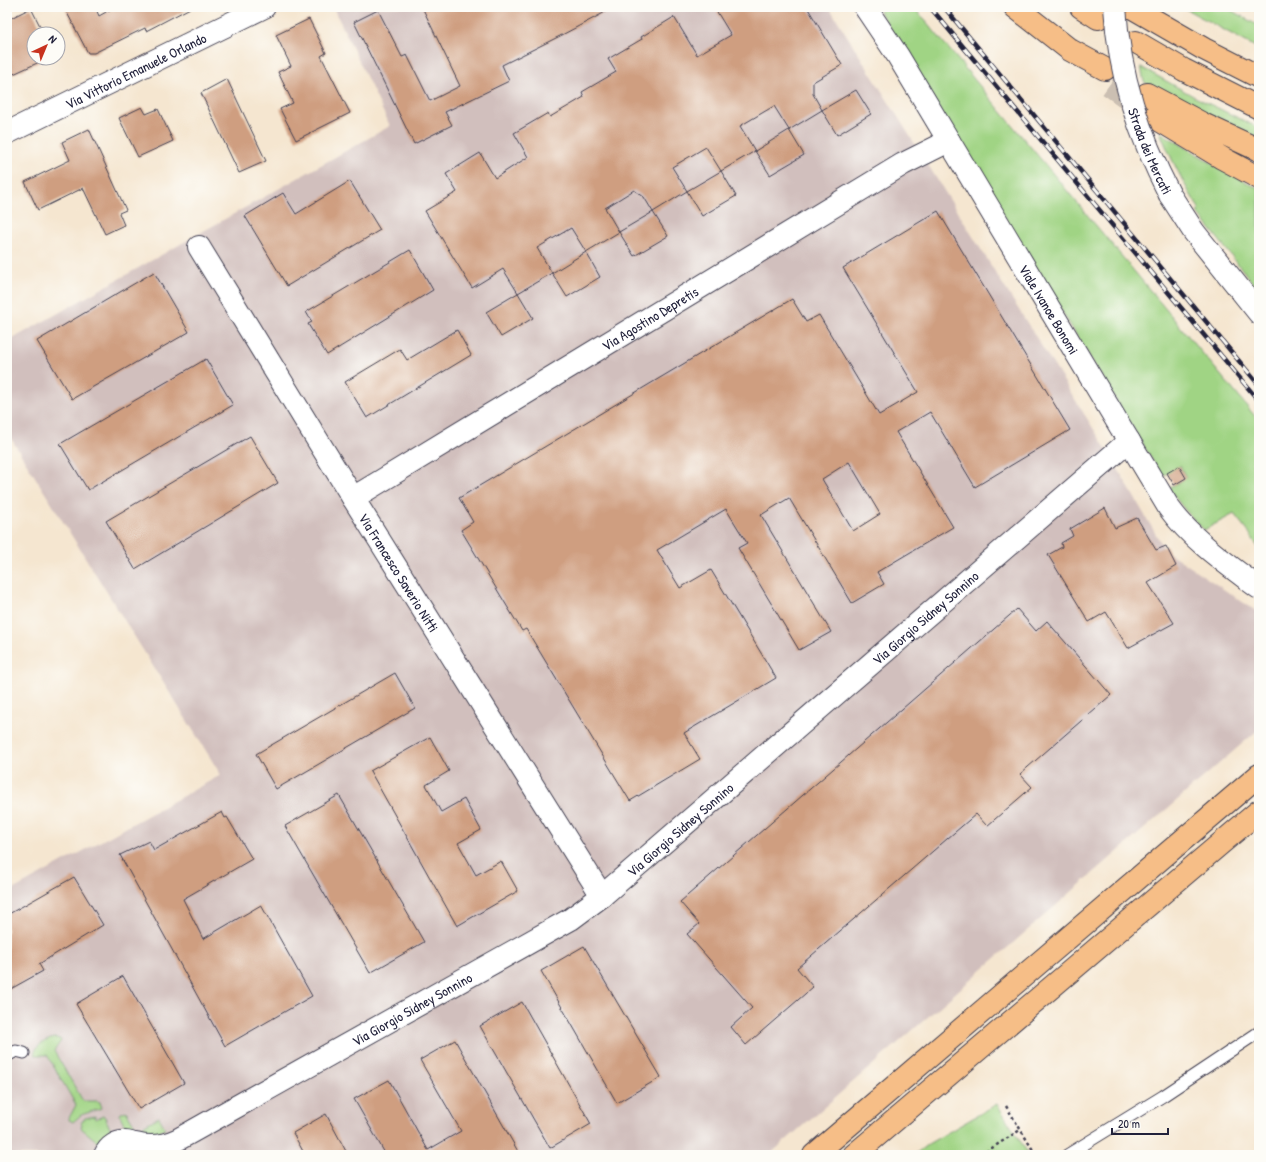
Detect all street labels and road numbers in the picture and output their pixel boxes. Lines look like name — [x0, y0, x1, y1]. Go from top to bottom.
street label: Via Vittorio Emanuele Orlando — [62, 27, 209, 113]
street label: Strada dei Mercati — [1124, 105, 1177, 197]
street label: Viale Ivanoe Bonomi — [1015, 260, 1084, 357]
street label: Via Agostino Depretis — [598, 281, 701, 354]
street label: Via Francesco Saverio Nitti — [355, 509, 444, 635]
street label: Via Giorgio Sidney Sonnino — [868, 566, 982, 668]
street label: Via Giorgio Sidney Sonnino — [622, 777, 737, 880]
street label: Via Giorgio Sidney Sonnino — [348, 967, 475, 1050]

